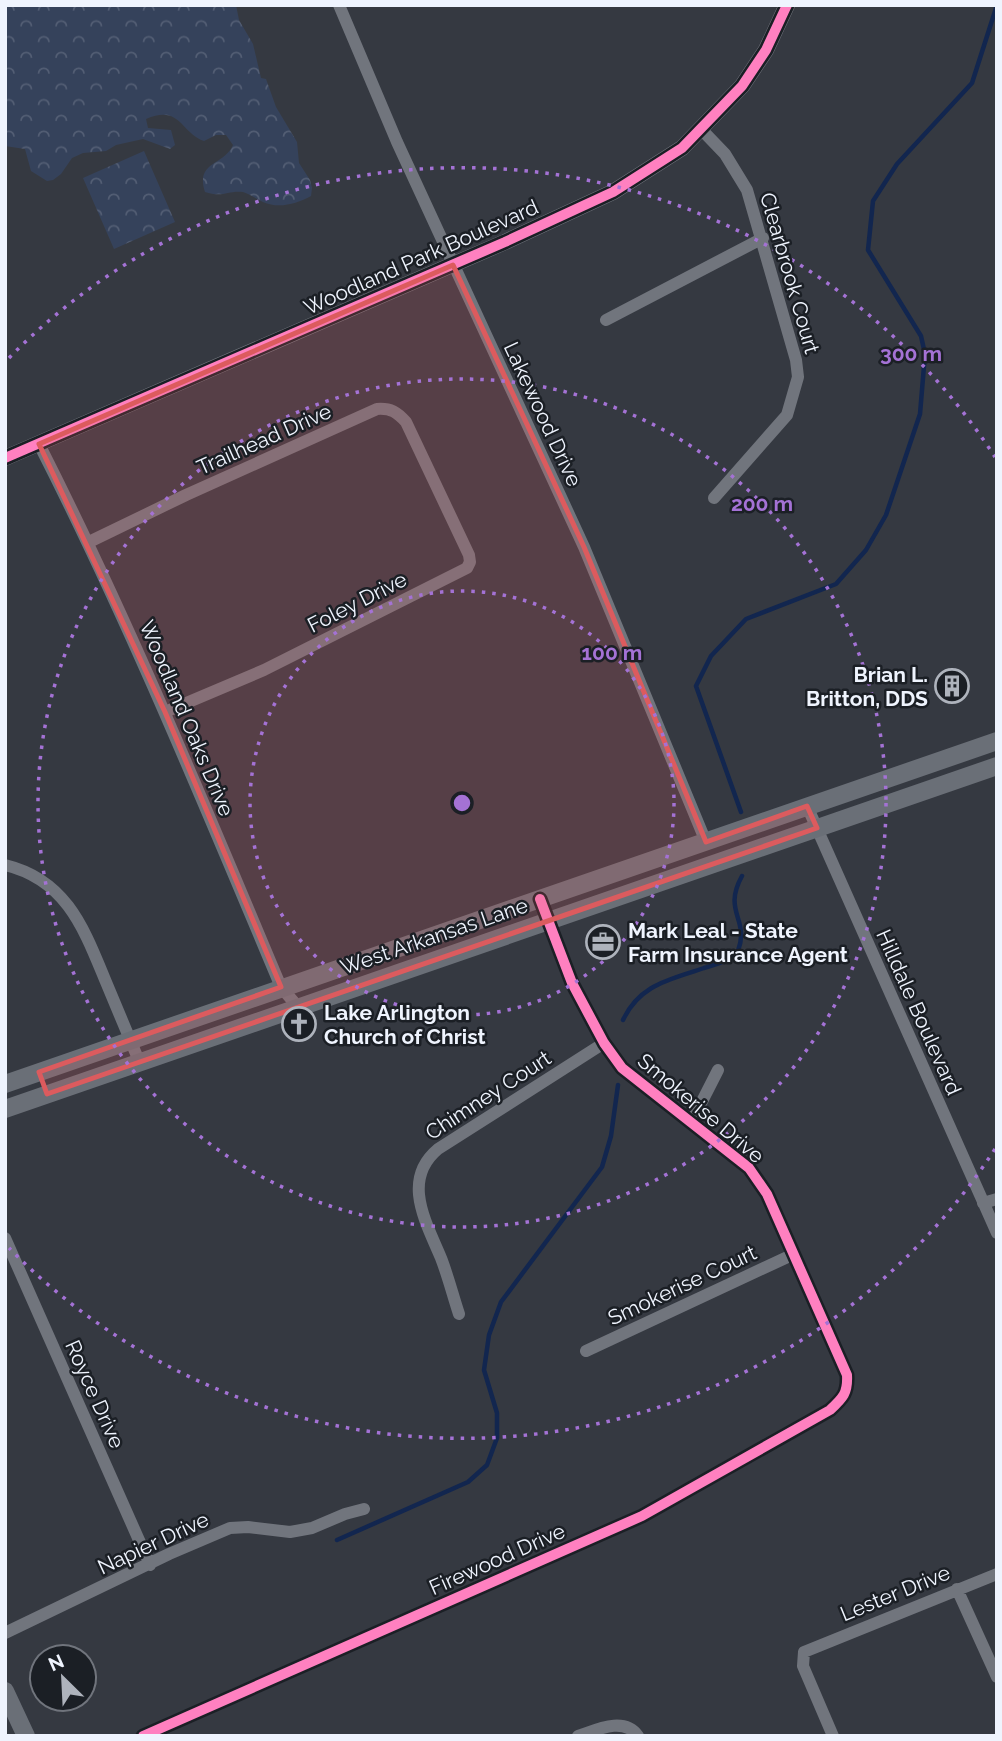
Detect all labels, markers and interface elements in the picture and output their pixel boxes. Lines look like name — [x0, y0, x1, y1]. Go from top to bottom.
street label: Clearbrook Court — [755, 190, 825, 356]
street label: Woodland Park Boulevard — [300, 194, 542, 320]
street label: Lakewood Drive — [499, 338, 587, 490]
text: 300 m — [880, 341, 942, 366]
street label: Trailhead Drive — [193, 398, 335, 480]
text: 200 m — [731, 491, 793, 516]
street label: Foley Drive — [303, 566, 411, 638]
street label: Woodland Oaks Drive — [134, 616, 240, 820]
text: 100 m — [582, 640, 642, 665]
place label: Brian L. Britton, DDS — [806, 662, 928, 711]
building icon: Brian L. Britton, DDS — [933, 667, 971, 705]
centre of rings — [450, 791, 474, 815]
street label: West Arkansas Lane — [337, 892, 531, 980]
place label: Mark Leal - State Farm Insurance Agent — [628, 918, 848, 967]
office icon: Mark Leal - State Farm Insurance Agent — [584, 923, 622, 961]
street label: Hilldale Boulevard — [871, 925, 967, 1099]
place label: Lake Arlington Church of Christ — [324, 1000, 486, 1049]
church icon: Lake Arlington Church of Christ — [280, 1005, 318, 1043]
street label: Chimney Court — [420, 1045, 556, 1145]
street label: Smokerise Drive — [633, 1048, 769, 1168]
street label: Smokerise Court — [604, 1240, 760, 1330]
street label: Royce Drive — [60, 1336, 130, 1452]
street label: Napier Drive — [93, 1506, 213, 1580]
street label: Firewood Drive — [425, 1518, 569, 1600]
street label: Lester Drive — [837, 1560, 953, 1626]
north arrow — [28, 1643, 98, 1713]
text: N — [45, 1649, 67, 1675]

